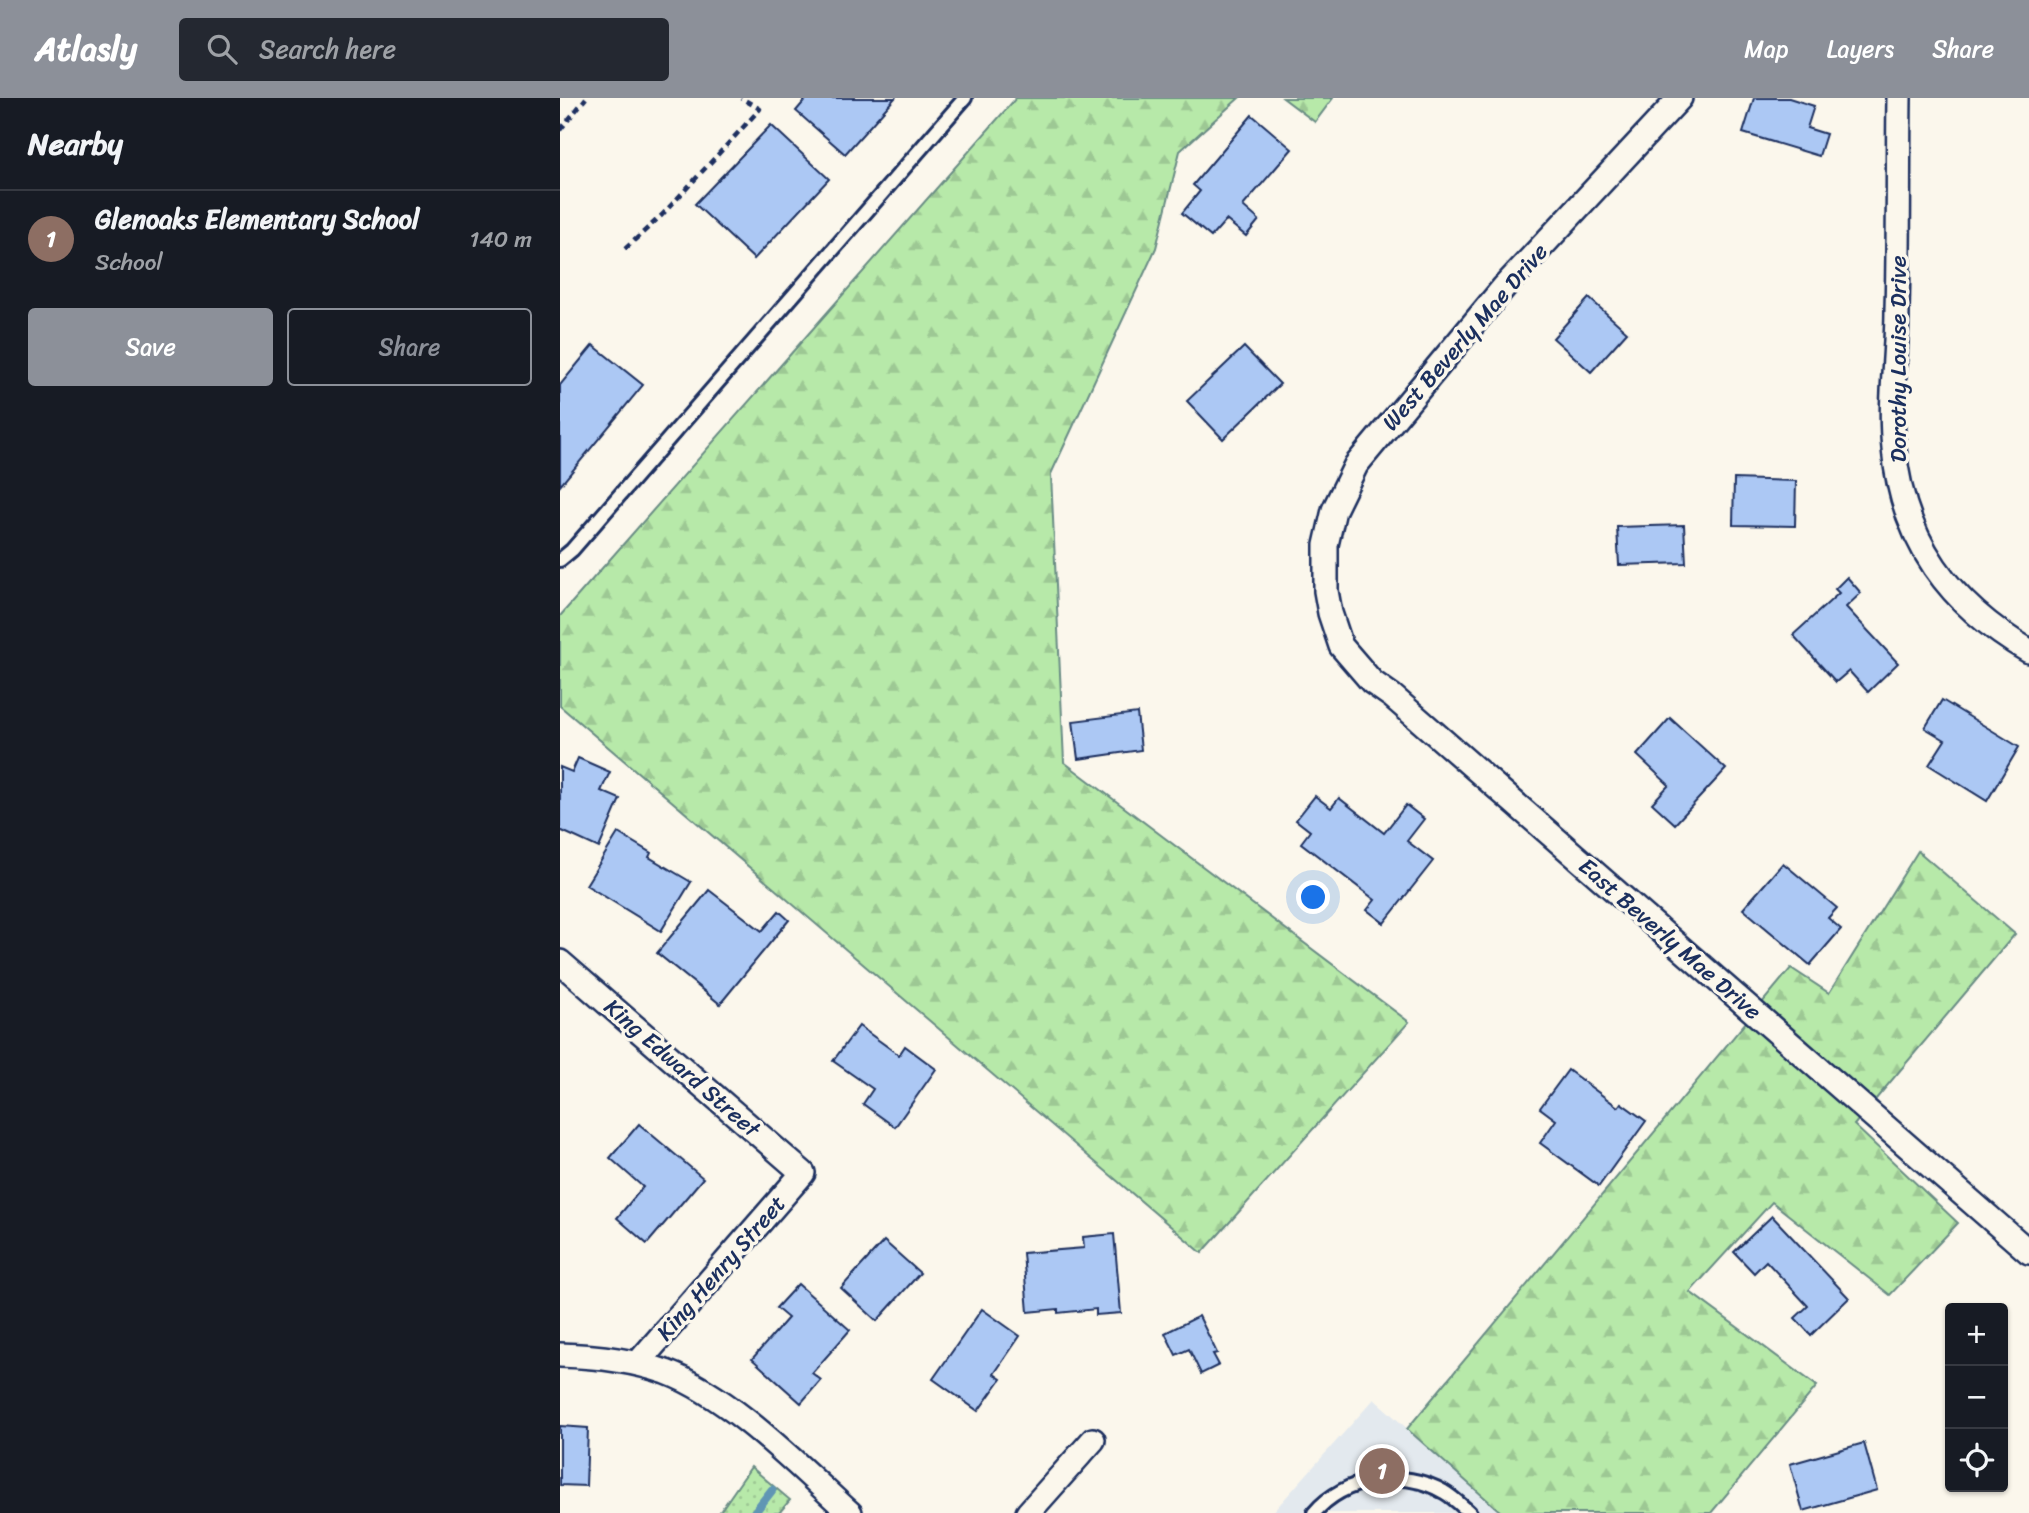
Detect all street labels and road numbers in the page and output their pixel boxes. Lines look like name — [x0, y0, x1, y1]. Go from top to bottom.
street label: West Beverly Mae Drive — [1371, 233, 1559, 440]
street label: Dorothy Louise Drive — [1878, 255, 1919, 462]
street label: East Beverly Mae Drive — [1569, 847, 1771, 1031]
street label: King Edward Street — [594, 988, 771, 1149]
street label: King Henry Street — [646, 1186, 796, 1350]

